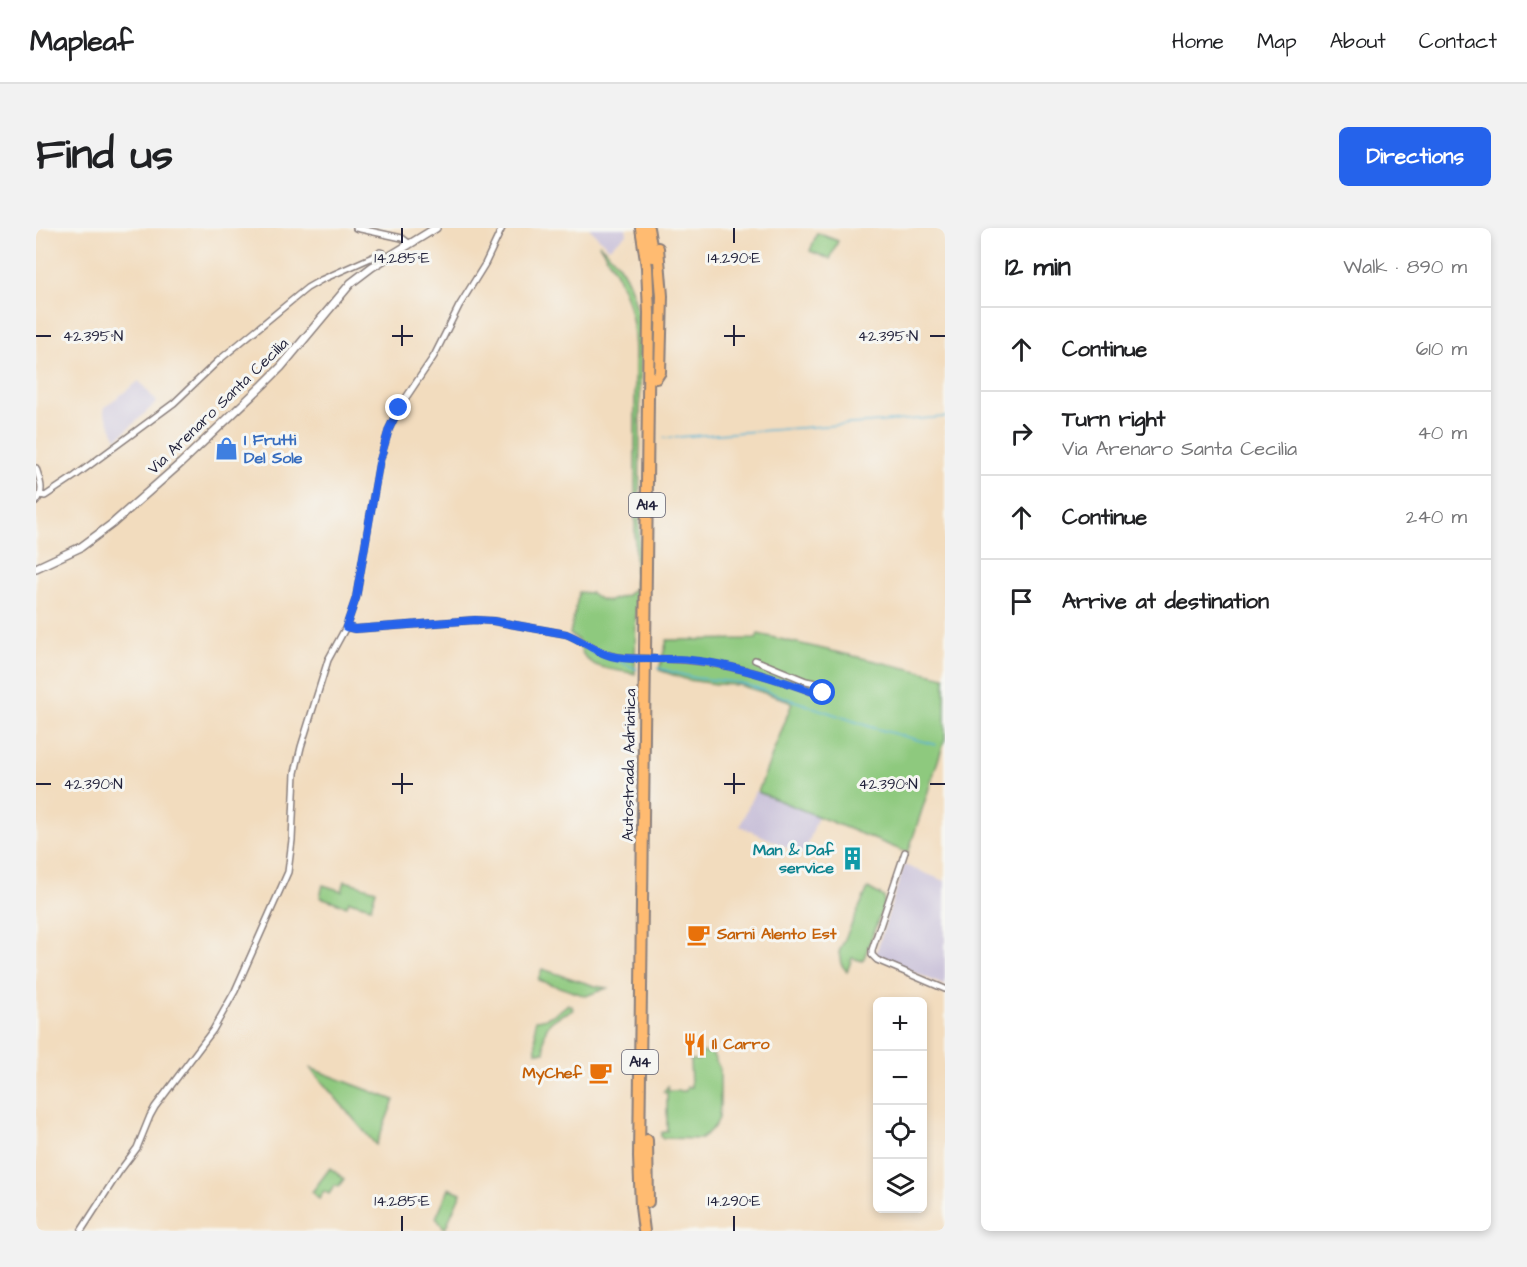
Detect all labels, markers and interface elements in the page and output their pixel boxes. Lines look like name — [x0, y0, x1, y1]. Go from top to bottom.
text: Mapleaf — [30, 22, 133, 61]
text: Home — [1172, 27, 1224, 56]
text: Map — [1257, 27, 1297, 56]
text: About — [1330, 27, 1386, 56]
text: Contact — [1419, 27, 1497, 56]
text: Find us — [36, 127, 173, 185]
button: Directions — [1339, 127, 1491, 186]
text: 14.285°E — [374, 248, 430, 269]
text: 14.290°E — [708, 248, 761, 269]
text: 12 min — [1005, 249, 1071, 285]
text: Walk · 890 m — [1343, 253, 1467, 281]
text: 42.395°N — [63, 326, 123, 347]
text: 42.395°N — [858, 326, 918, 347]
street label: Via Arenaro Santa Cecilia — [143, 333, 293, 479]
icon: ahead — [1005, 333, 1038, 366]
text: Continue — [1062, 334, 1147, 365]
text: 610 m — [1416, 335, 1467, 363]
route end — [385, 394, 411, 420]
text: Turn right — [1062, 404, 1165, 435]
icon: right — [1005, 417, 1038, 450]
text: 40 m — [1417, 419, 1467, 447]
place label: I Frutti Del Sole — [244, 429, 303, 469]
text: Via Arenaro Santa Cecilia — [1062, 435, 1297, 463]
shop icon: I Frutti Del Sole — [213, 436, 239, 462]
road number: A14 — [629, 493, 665, 517]
icon: ahead — [1005, 501, 1038, 534]
text: Continue — [1062, 502, 1147, 533]
text: 240 m — [1406, 503, 1467, 531]
icon: arrive — [1005, 585, 1038, 618]
text: Arrive at destination — [1062, 586, 1269, 617]
route start — [809, 679, 835, 705]
street label: Autostrada Adriatica — [617, 688, 641, 842]
text: 42.390°N — [63, 774, 123, 795]
text: 42.390°N — [858, 774, 918, 795]
place label: Man & Daf service — [753, 839, 835, 879]
building icon: Man & Daf service — [839, 846, 865, 872]
cafe icon: Sarni Alento Est — [686, 921, 712, 947]
place label: Sarni Alento Est — [716, 923, 837, 945]
map controls — [873, 997, 927, 1213]
button: + — [873, 997, 927, 1051]
restaurant icon: Il Carro — [681, 1031, 707, 1057]
place label: Il Carro — [712, 1033, 770, 1055]
road number: A14 — [622, 1050, 658, 1074]
button: − — [873, 1051, 927, 1105]
cafe icon: MyChef — [587, 1060, 613, 1086]
place label: MyChef — [523, 1062, 583, 1085]
button: locate — [873, 1105, 927, 1159]
button: layers — [873, 1159, 927, 1213]
text: 14.285°E — [374, 1191, 430, 1212]
text: 14.290°E — [708, 1191, 761, 1212]

